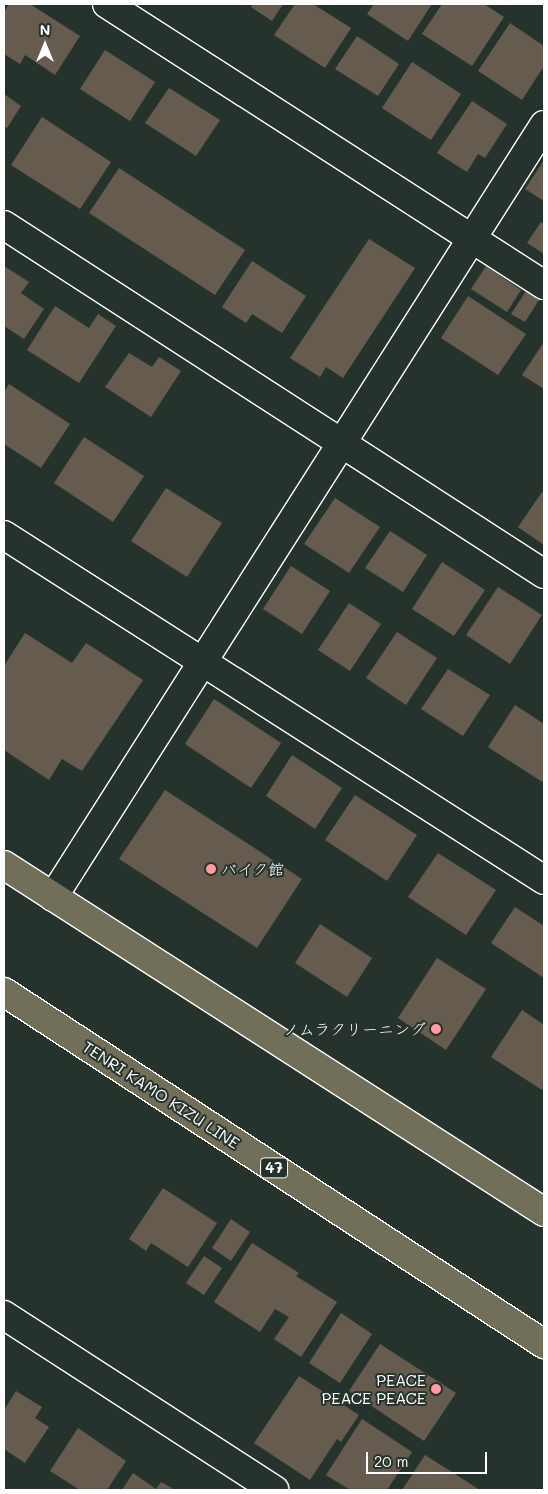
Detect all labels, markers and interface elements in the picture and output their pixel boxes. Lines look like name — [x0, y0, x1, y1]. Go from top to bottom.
north arrow — [20, 20, 70, 70]
text: N — [40, 20, 50, 39]
place label: バイク館 — [221, 859, 285, 879]
marker: バイク館 — [205, 863, 217, 875]
place label: ノムラクリーニング — [282, 1019, 426, 1039]
marker: ノムラクリーニング — [430, 1023, 442, 1035]
street label: TENRI KAMO KIZU LINE — [79, 1037, 243, 1153]
road number: 47 — [259, 1156, 289, 1180]
place label: PEACE PEACE PEACE — [322, 1370, 426, 1408]
marker: PEACE PEACE PEACE — [430, 1383, 442, 1395]
scale bar — [368, 1442, 489, 1474]
text: 20 m — [374, 1451, 408, 1471]

